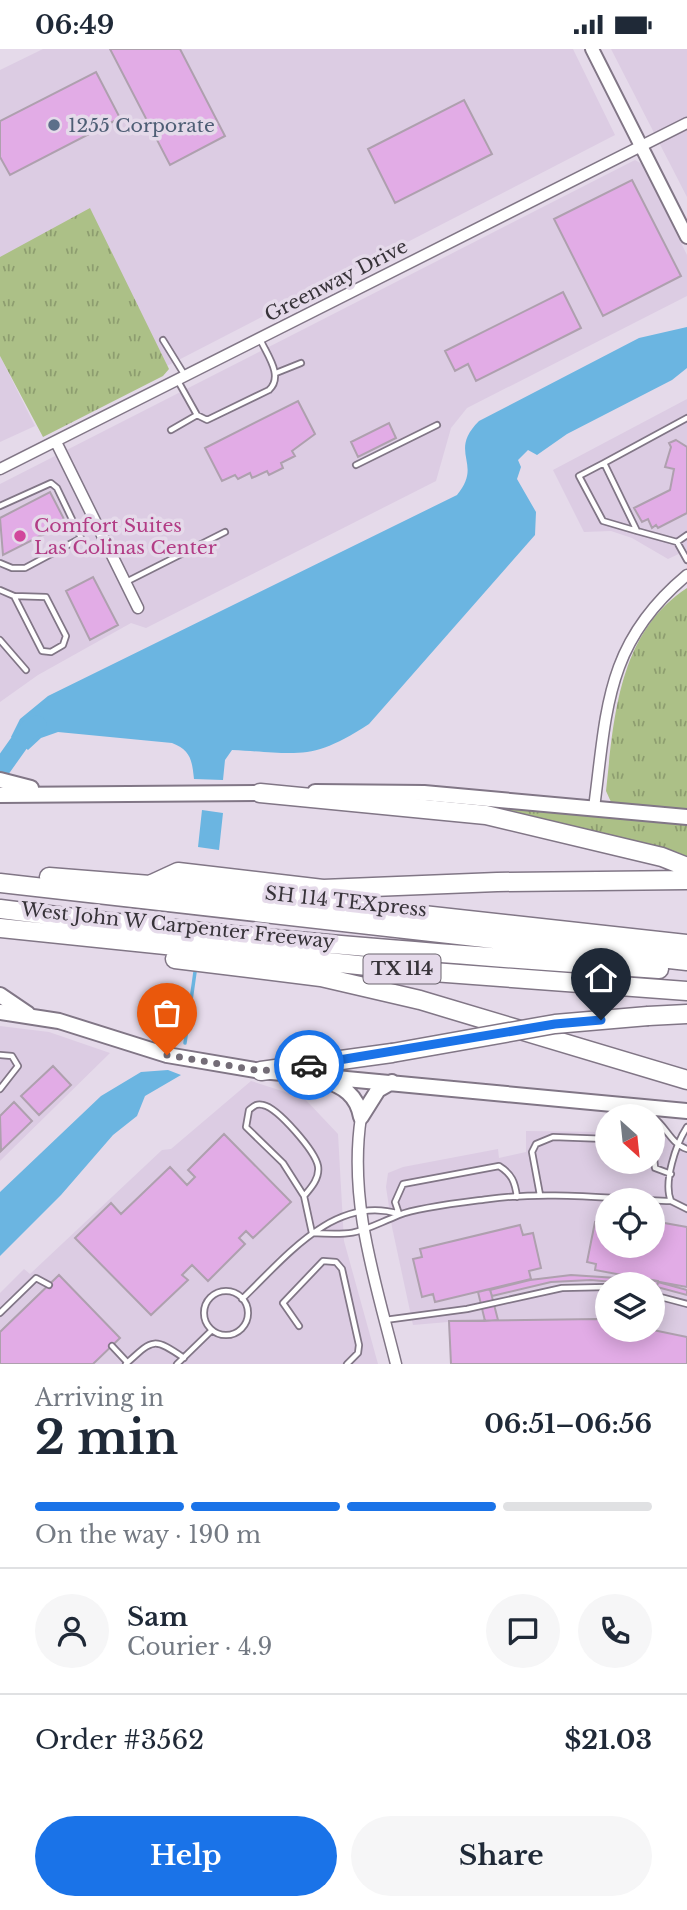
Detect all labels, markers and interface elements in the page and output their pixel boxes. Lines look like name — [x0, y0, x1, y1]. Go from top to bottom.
text: 06:49 — [35, 9, 114, 41]
place label: 1255 Corporate — [68, 114, 215, 137]
marker: 1255 Corporate — [46, 117, 62, 133]
street label: Greenway Drive — [261, 234, 412, 326]
place label: Comfort Suites Las Colinas Center — [34, 514, 217, 559]
marker: Comfort Suites Las Colinas Center — [12, 528, 28, 544]
street label: SH 114 TEXpress — [264, 882, 428, 921]
street label: West John W Carpenter Freeway — [19, 897, 336, 953]
pin — [571, 948, 631, 1020]
road number: TX 114 — [364, 954, 440, 983]
icon: home — [582, 959, 620, 997]
pin — [137, 983, 197, 1055]
icon: bag — [148, 994, 186, 1032]
courier — [274, 1030, 344, 1100]
icon: car — [290, 1046, 328, 1084]
north arrow — [595, 1104, 665, 1174]
map controls — [595, 1104, 665, 1342]
button: locate — [595, 1188, 665, 1258]
button: layers — [595, 1272, 665, 1342]
text: Arriving in — [35, 1384, 164, 1412]
text: 06:51–06:56 — [484, 1408, 652, 1440]
text: 2 min — [35, 1409, 178, 1466]
text: On the way · 190 m — [35, 1521, 261, 1549]
button: person — [35, 1594, 109, 1668]
button: chat — [486, 1594, 560, 1668]
button: phone — [578, 1594, 652, 1668]
text: Sam — [127, 1601, 188, 1633]
text: Courier · 4.9 — [127, 1633, 272, 1661]
text: Order #3562 — [35, 1724, 204, 1756]
text: $21.03 — [565, 1724, 652, 1756]
button: Help — [35, 1816, 337, 1896]
button: Share — [351, 1816, 652, 1896]

